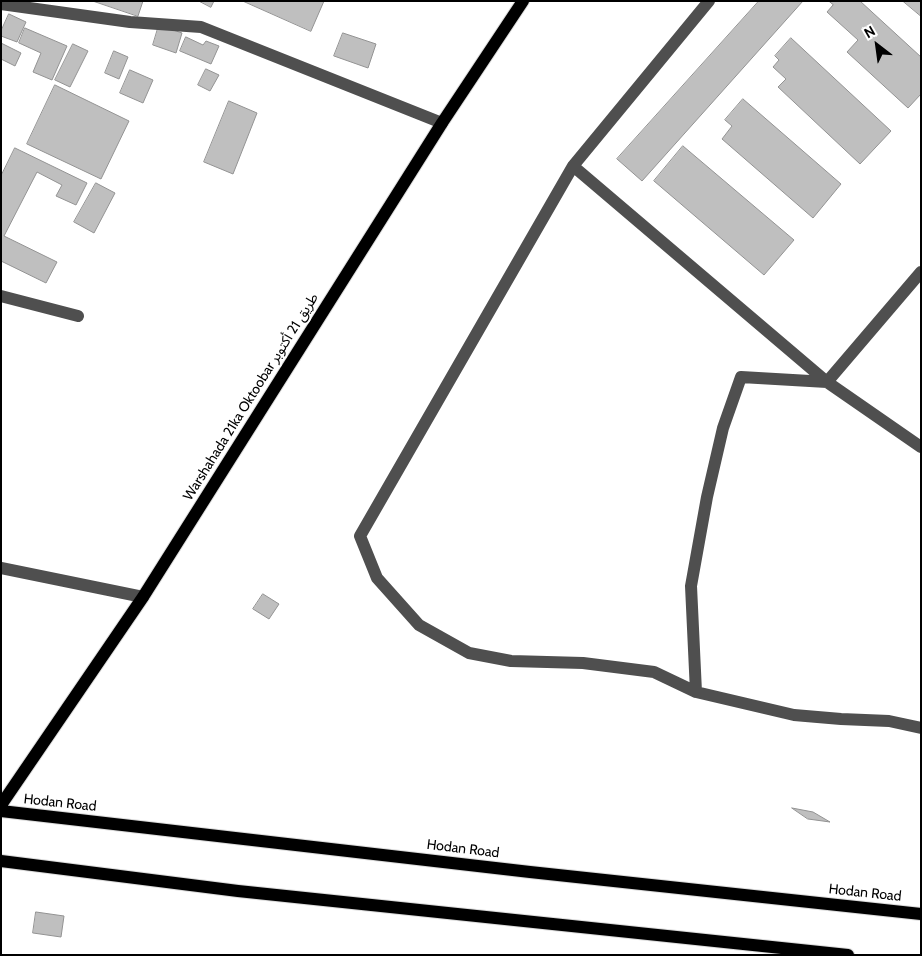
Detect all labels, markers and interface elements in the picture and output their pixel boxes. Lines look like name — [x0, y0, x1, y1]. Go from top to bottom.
north arrow — [852, 20, 902, 70]
text: N — [861, 22, 878, 42]
street label: Warshahada 21ka Oktoobar طريق 21 أكتوبر — [180, 290, 322, 504]
street label: Hodan Road — [23, 791, 97, 815]
street label: Hodan Road — [426, 836, 500, 862]
street label: Hodan Road — [828, 881, 902, 905]

